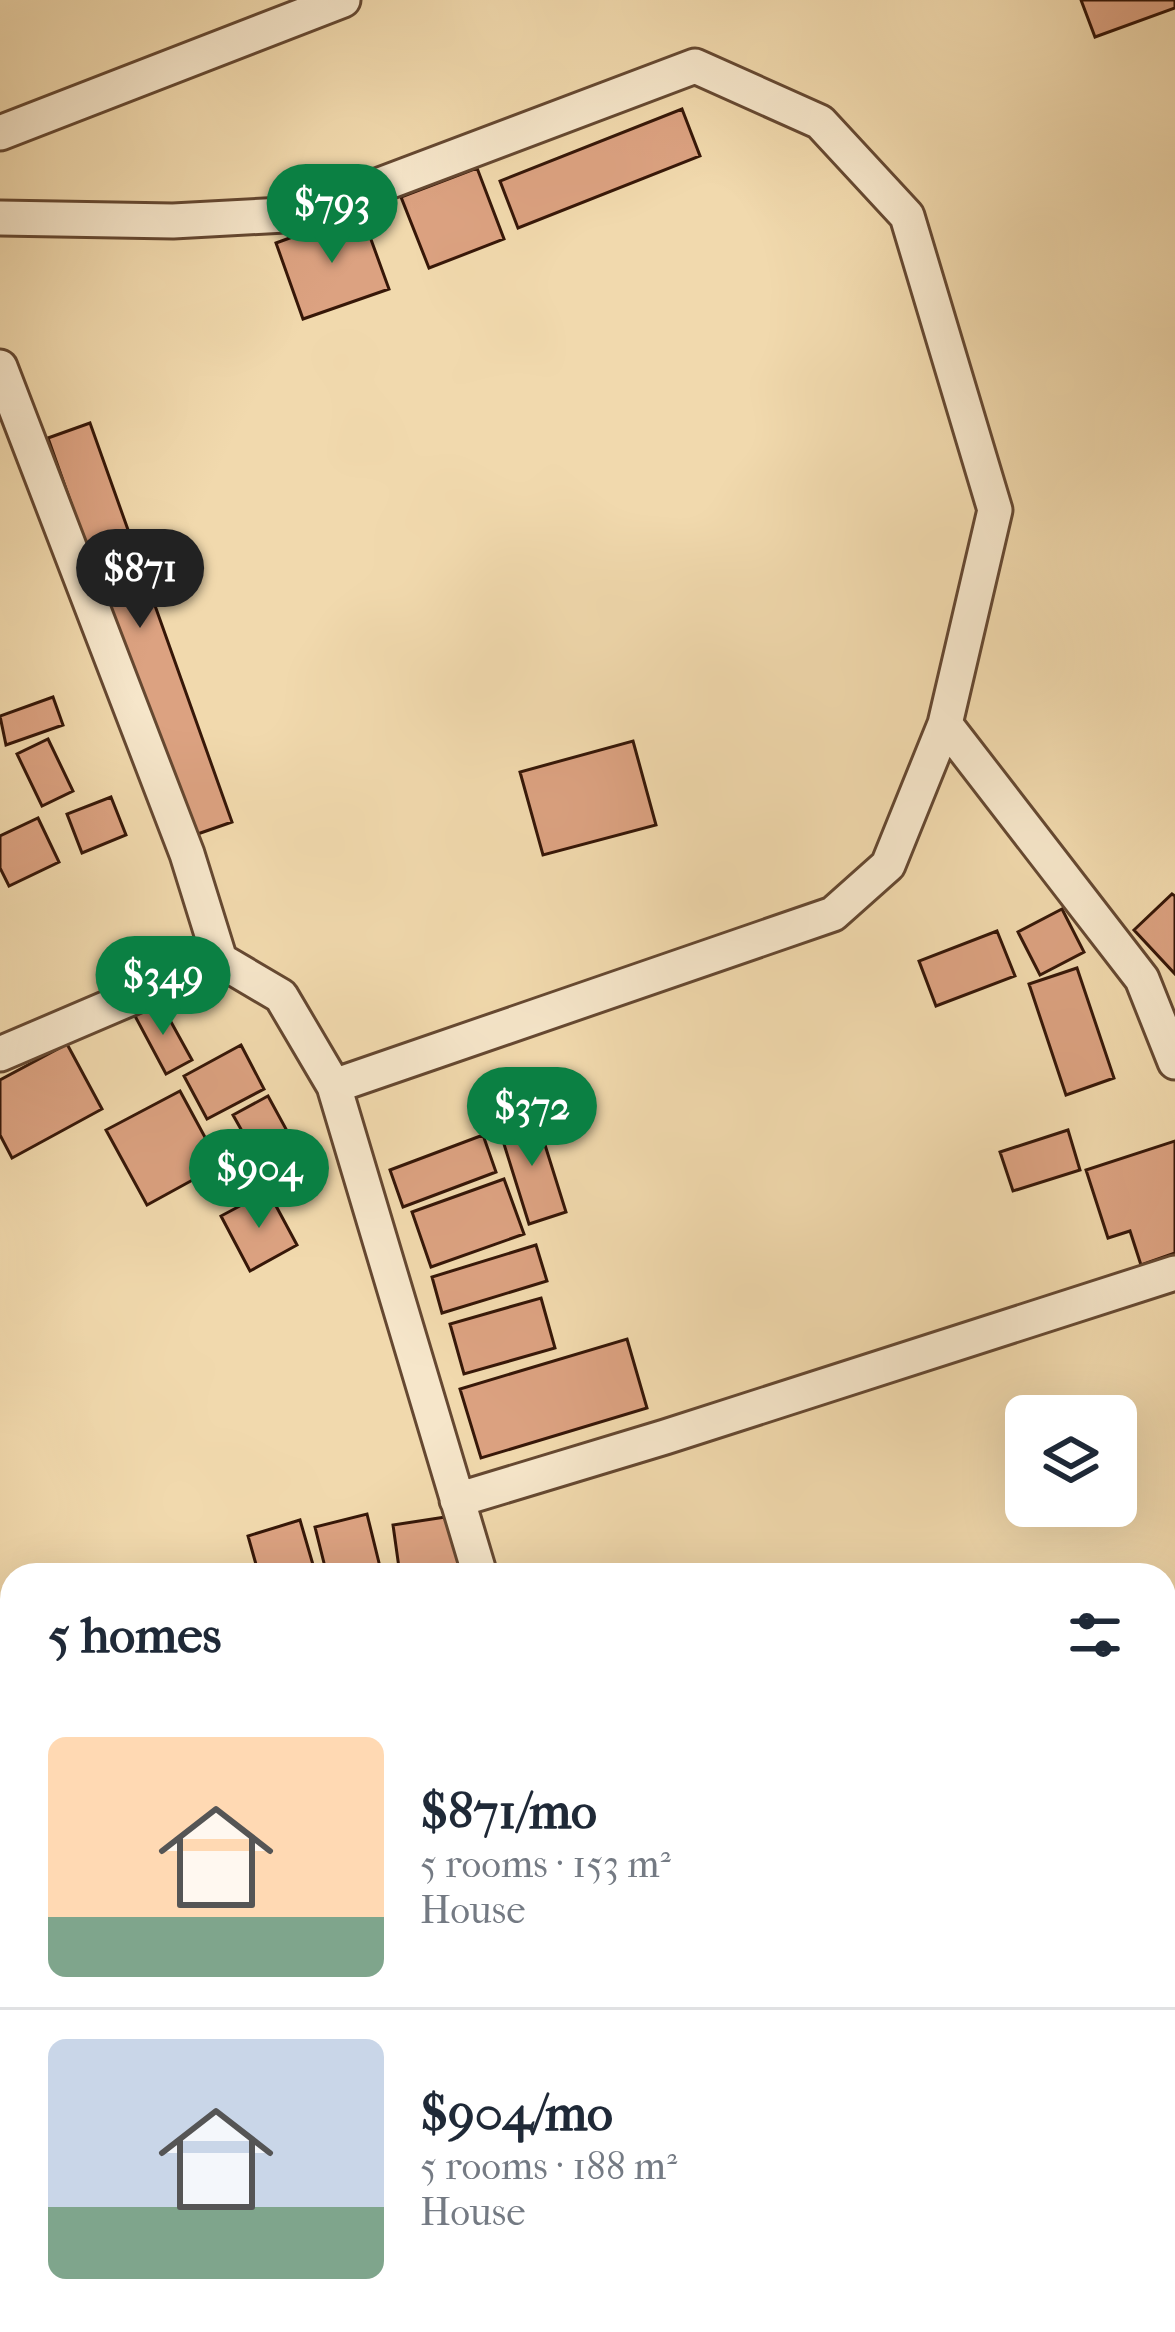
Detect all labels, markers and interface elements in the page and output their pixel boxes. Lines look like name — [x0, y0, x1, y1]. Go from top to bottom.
pin: $793 — [261, 164, 403, 266]
text: $793 — [294, 180, 370, 226]
pin: $871 — [69, 529, 211, 631]
text: $871 — [103, 545, 177, 591]
pin: $349 — [92, 936, 234, 1038]
text: $349 — [123, 952, 203, 998]
pin: $372 — [461, 1067, 603, 1169]
text: $372 — [494, 1083, 570, 1129]
pin: $904 — [188, 1129, 330, 1231]
text: $904 — [216, 1145, 302, 1191]
map controls — [1005, 1395, 1137, 1527]
button: layers — [1005, 1395, 1137, 1527]
icon: filters — [1062, 1602, 1128, 1668]
text: 5 homes — [48, 1605, 221, 1665]
text: $871/mo — [420, 1781, 597, 1841]
icon: home — [144, 1785, 288, 1929]
text: 5 rooms · 153 m² — [420, 1841, 671, 1887]
text: House — [420, 1887, 526, 1933]
text: $904/mo — [420, 2083, 613, 2143]
icon: home — [144, 2087, 288, 2231]
text: 5 rooms · 188 m² — [420, 2143, 677, 2189]
text: House — [420, 2189, 526, 2235]

